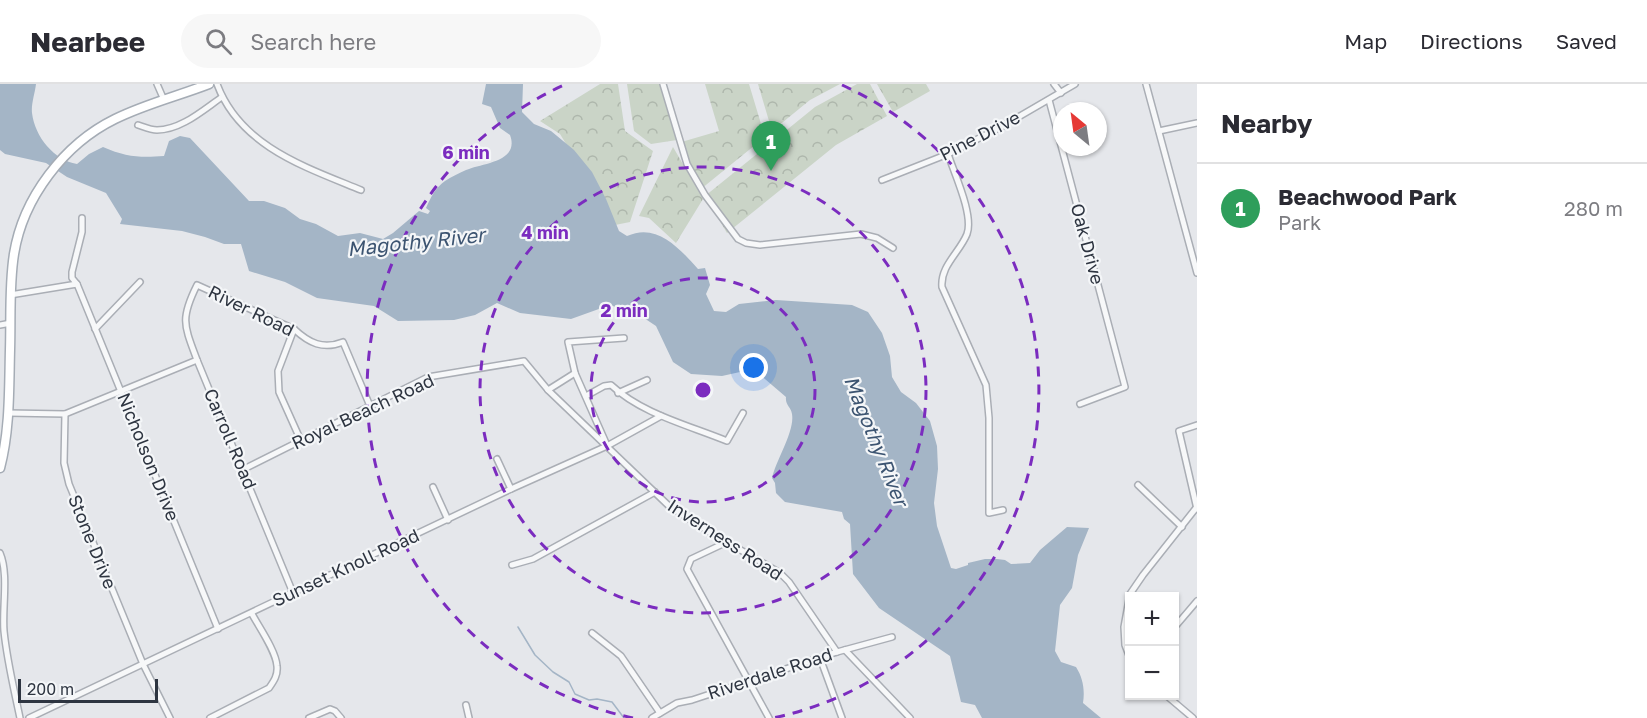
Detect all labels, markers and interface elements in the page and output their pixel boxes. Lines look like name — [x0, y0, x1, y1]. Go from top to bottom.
search box — [181, 14, 601, 68]
text: Nearbee — [30, 25, 145, 58]
icon: search — [202, 25, 235, 58]
text: Search here — [250, 28, 376, 55]
text: Map — [1344, 28, 1387, 54]
text: Directions — [1420, 28, 1523, 54]
text: Saved — [1556, 28, 1617, 54]
north arrow — [1053, 102, 1107, 156]
street label: Pine Drive — [936, 106, 1023, 165]
text: Nearby — [1221, 108, 1312, 139]
pin: 1 — [752, 122, 790, 171]
text: 6 min — [442, 141, 490, 163]
text: Beachwood Park — [1278, 183, 1457, 210]
text: 1 — [1235, 196, 1246, 220]
text: 280 m — [1564, 196, 1623, 220]
street label: Oak Drive — [1067, 201, 1109, 287]
text: Park — [1278, 210, 1321, 234]
text: 4 min — [521, 221, 569, 243]
water label: Magothy River — [346, 222, 489, 261]
street label: River Road — [205, 280, 298, 340]
text: 2 min — [600, 299, 648, 321]
your location — [739, 353, 768, 382]
street label: Royal Beach Road — [288, 368, 437, 454]
water label: Magothy River — [839, 372, 915, 512]
centre of rings — [693, 380, 713, 400]
street label: Carroll Road — [200, 385, 262, 492]
street label: Nicholson Drive — [113, 389, 185, 524]
street label: Stone Drive — [64, 491, 122, 592]
street label: Inverness Road — [664, 494, 787, 585]
street label: Sunset Knoll Road — [269, 523, 423, 611]
map controls — [1125, 592, 1179, 700]
button: + — [1125, 592, 1179, 646]
street label: Riverdale Road — [705, 643, 835, 704]
button: − — [1125, 646, 1179, 700]
scale bar — [18, 676, 158, 704]
text: 200 m — [27, 679, 74, 699]

